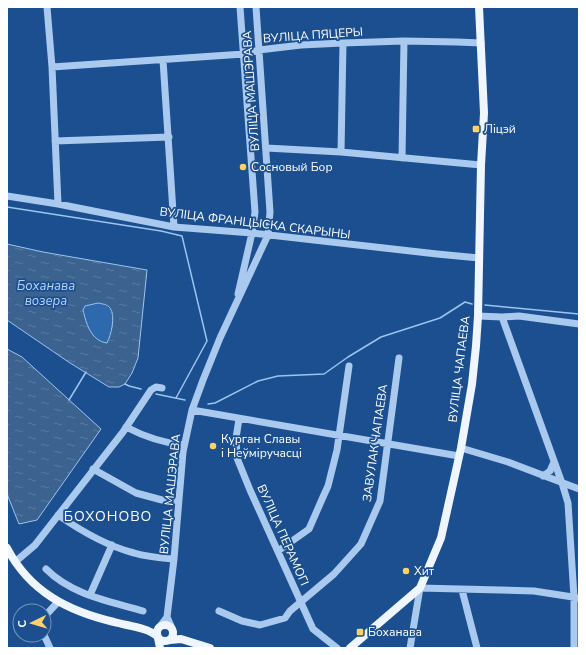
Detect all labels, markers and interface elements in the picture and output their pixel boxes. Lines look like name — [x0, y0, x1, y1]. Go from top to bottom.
street label: ВУЛІЦА ПЯЦЕРЫ — [262, 24, 364, 46]
street label: ВУЛІЦА МАШЭРАВА — [239, 30, 263, 152]
place label: Ліцэй — [484, 121, 516, 137]
marker: Ліцэй — [471, 124, 481, 134]
place label: Сосновый Бор — [251, 159, 333, 175]
marker: Сосновый Бор — [238, 162, 248, 172]
street label: ВУЛІЦА ФРАНЦЫСКА СКАРЫНЫ — [159, 203, 351, 243]
water label: Боханава возера — [17, 277, 75, 310]
street label: ВУЛІЦА ЧАПАЕВА — [445, 315, 474, 423]
street label: ЗАВУЛАК ЧАПАЕВА — [359, 383, 391, 503]
place label: Курган Славы і Неўміручасці — [221, 431, 302, 461]
street label: ВУЛІЦА МАШЭРАВА — [156, 433, 184, 555]
marker: Курган Славы і Неўміручасці — [208, 441, 218, 451]
street label: ВУЛІЦА ПЕРАМОГІ — [253, 482, 313, 588]
district label: БОХОНОВО — [64, 507, 152, 526]
place label: Хит — [414, 563, 435, 579]
marker: Хит — [401, 566, 411, 576]
north arrow — [12, 603, 52, 643]
text: С — [15, 619, 30, 628]
place label: Боханава — [368, 624, 422, 640]
marker: Боханава — [355, 627, 365, 637]

